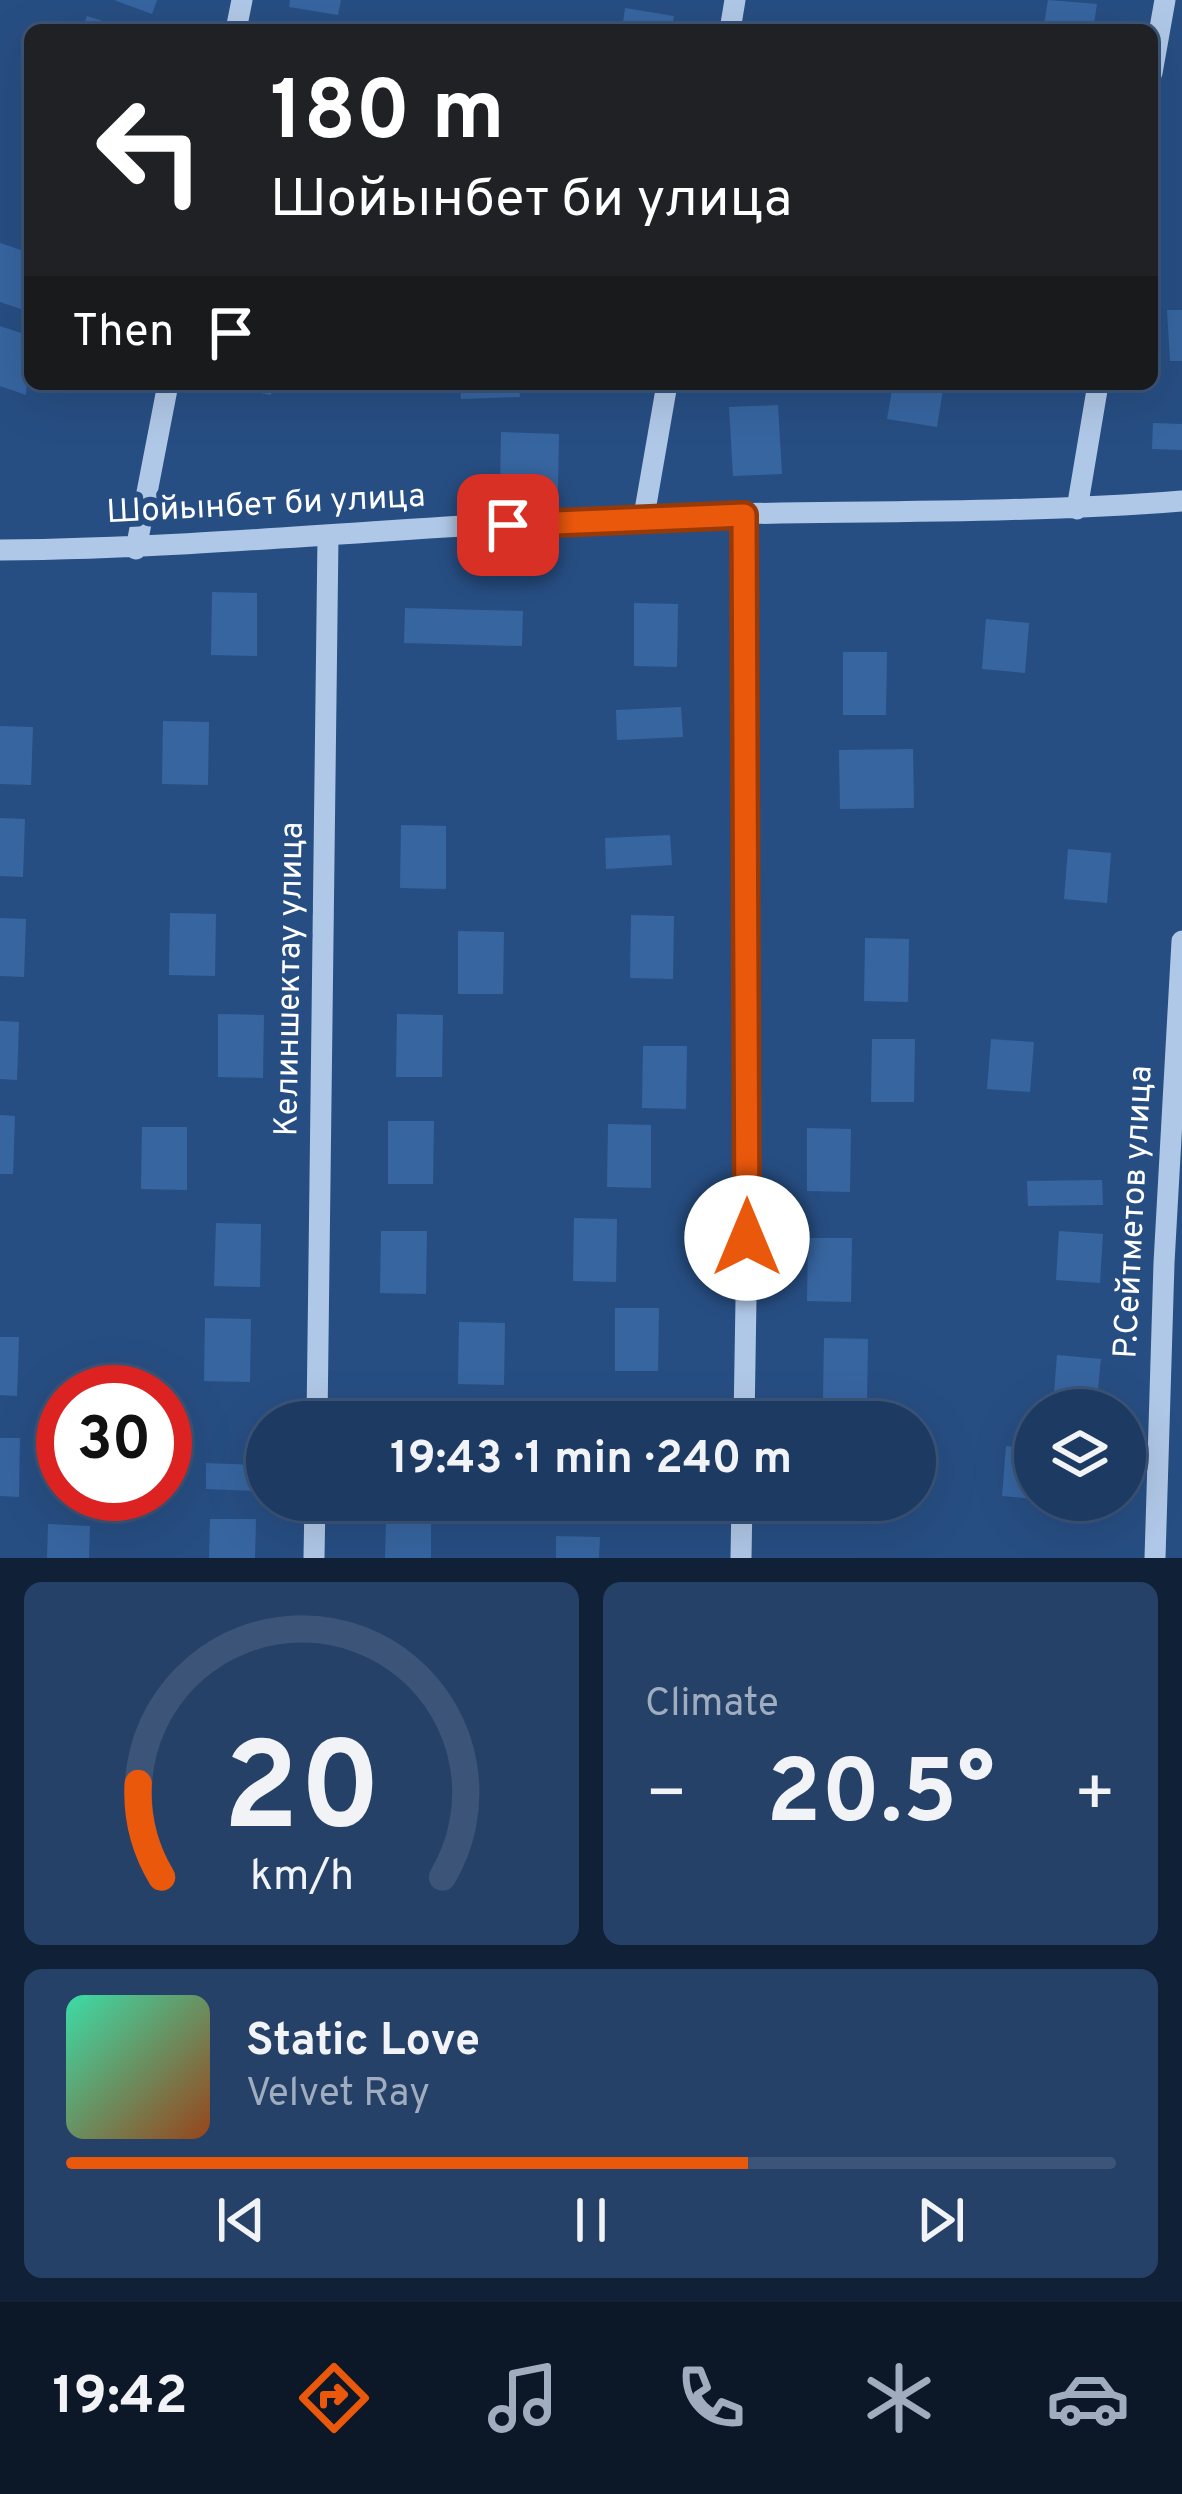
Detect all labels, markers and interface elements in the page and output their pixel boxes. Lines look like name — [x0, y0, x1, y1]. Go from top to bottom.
text: 180 m — [270, 63, 505, 169]
icon: left — [72, 72, 228, 228]
text: Шойынбет би улица — [270, 167, 792, 236]
icon: arrive — [198, 300, 264, 366]
text: Then — [72, 305, 174, 362]
pin — [457, 474, 559, 576]
street label: Шойынбет би улица — [106, 477, 426, 535]
icon: arrive — [475, 492, 541, 558]
street label: Келиншектау улица — [267, 821, 315, 1137]
street label: Р.Сейтметов улица — [1106, 1064, 1164, 1360]
position arrow — [684, 1175, 810, 1301]
speed limit sign: 30 — [36, 1365, 192, 1521]
map controls — [1014, 1389, 1146, 1521]
button: layers — [1014, 1389, 1146, 1521]
text: 19:43 · 1 min · 240 m — [390, 1432, 792, 1489]
text: Climate — [645, 1681, 779, 1730]
text: 20 — [222, 1716, 381, 1874]
text: 20.5° — [766, 1741, 995, 1854]
text: − — [645, 1756, 688, 1839]
text: + — [1073, 1756, 1116, 1839]
text: km/h — [249, 1850, 354, 1904]
text: Static Love — [246, 2014, 480, 2071]
text: Velvet Ray — [246, 2071, 430, 2120]
icon: previous — [208, 2187, 274, 2253]
icon: pause — [558, 2187, 624, 2253]
icon: next — [908, 2187, 974, 2253]
icon: directions — [292, 2356, 376, 2440]
icon: music — [481, 2356, 565, 2440]
icon: phone — [669, 2356, 753, 2440]
icon: climate — [857, 2356, 941, 2440]
icon: car — [1046, 2356, 1130, 2440]
text: 19:42 — [52, 2364, 188, 2433]

